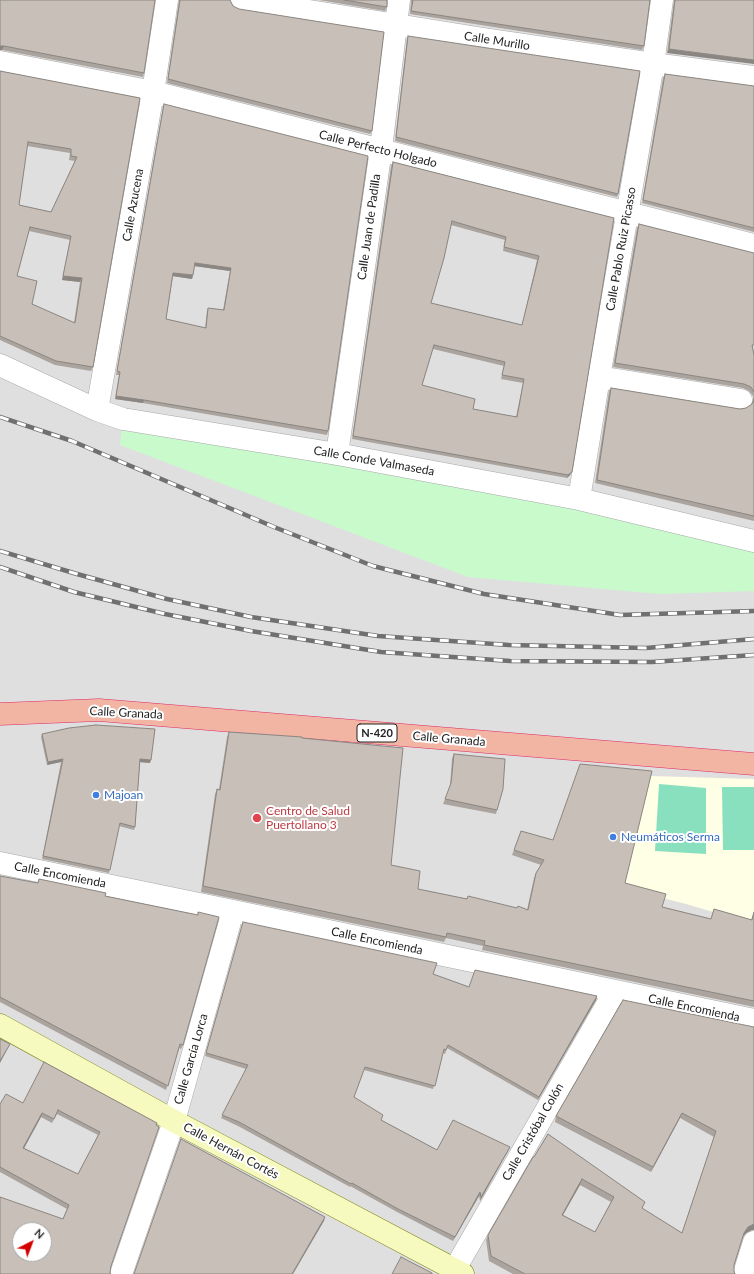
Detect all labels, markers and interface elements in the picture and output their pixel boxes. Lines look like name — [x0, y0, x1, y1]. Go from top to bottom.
street label: Calle Murillo — [463, 29, 531, 53]
street label: Calle Perfecto Holgado — [317, 127, 439, 171]
street label: Calle Azucena — [119, 167, 147, 243]
street label: Calle Juan de Padilla — [354, 173, 384, 281]
street label: Calle Pablo Ruiz Picasso — [603, 186, 639, 312]
street label: Calle Conde Valmaseda — [312, 443, 436, 479]
street label: Calle Granada — [89, 704, 163, 722]
road number: N-420 — [357, 724, 397, 742]
street label: Calle Granada — [412, 729, 486, 749]
place label: Majoan — [104, 788, 143, 802]
marker: Majoan — [91, 790, 101, 800]
place label: Centro de Salud Puertollano 3 — [266, 804, 350, 832]
marker: Centro de Salud Puertollano 3 — [251, 812, 263, 824]
place label: Neumáticos Serma — [621, 830, 720, 844]
marker: Neumáticos Serma — [608, 832, 618, 842]
street label: Calle Encomienda — [13, 859, 107, 891]
street label: Calle Encomienda — [330, 924, 424, 958]
street label: Calle Encomienda — [647, 991, 741, 1025]
street label: Calle García Lorca — [171, 1012, 211, 1106]
street label: Calle Cristóbal Colón — [499, 1081, 567, 1183]
street label: Calle Hernán Cortés — [181, 1120, 281, 1182]
north arrow — [12, 1222, 52, 1262]
text: N — [32, 1226, 47, 1241]

